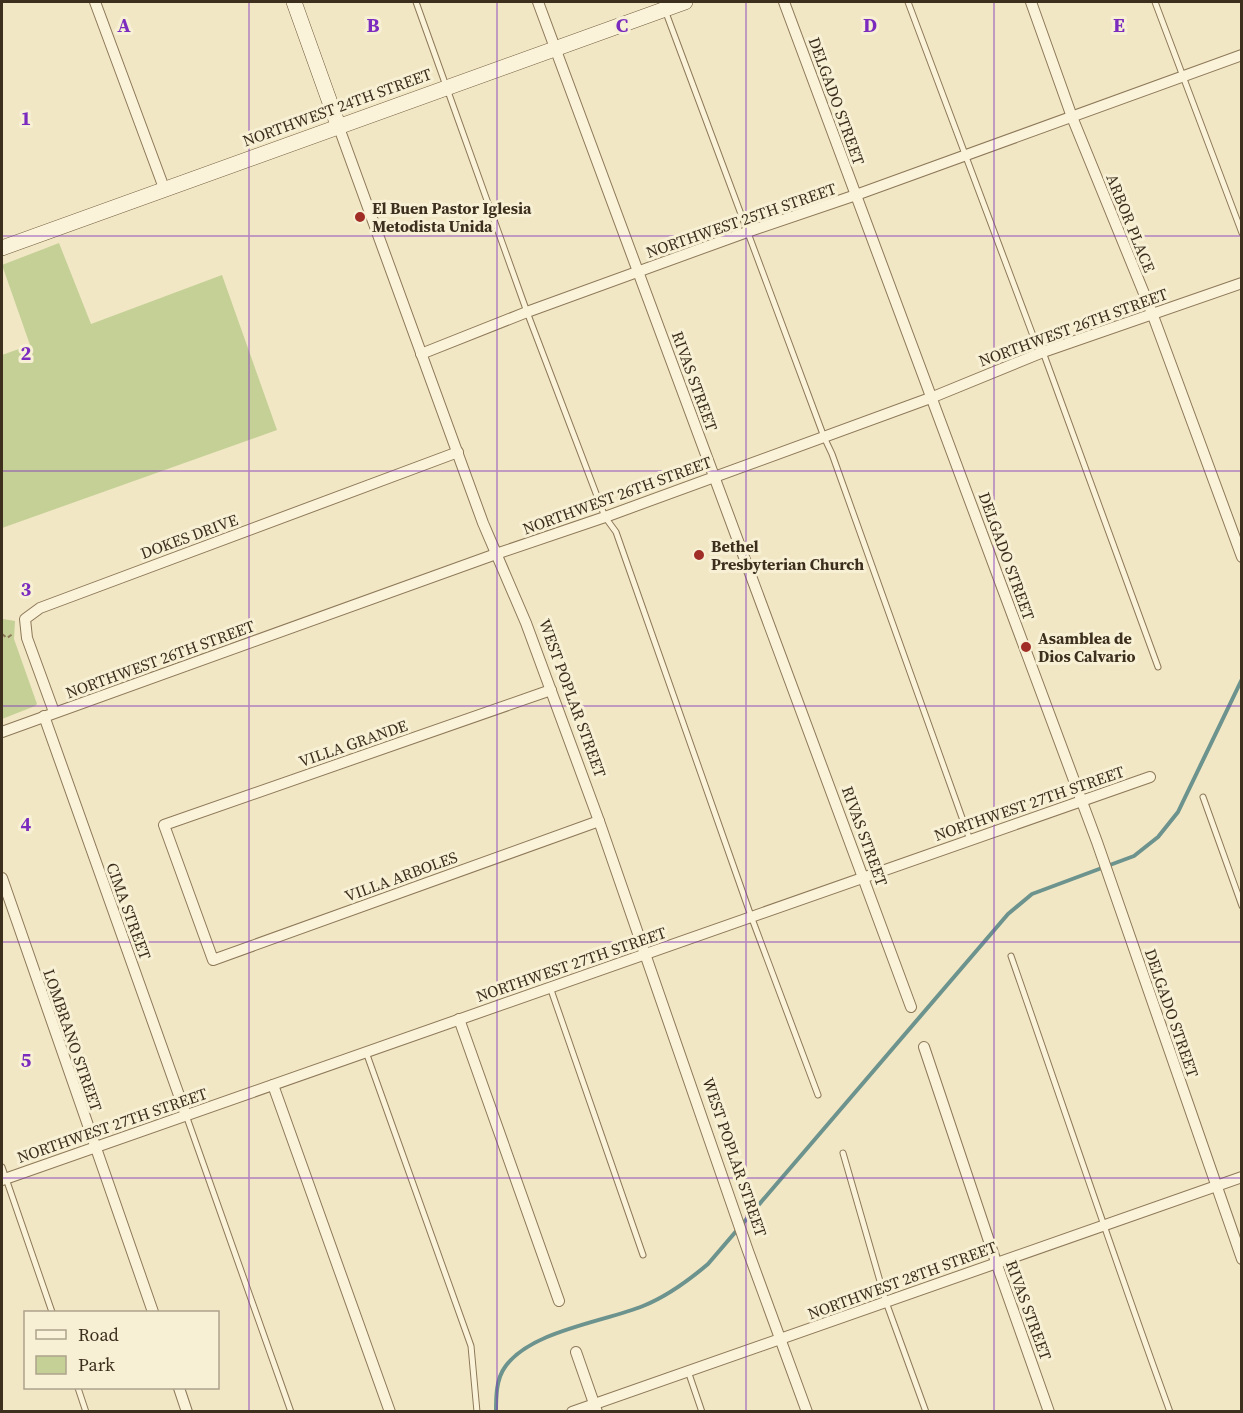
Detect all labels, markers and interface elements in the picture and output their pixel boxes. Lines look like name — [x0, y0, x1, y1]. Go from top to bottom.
text: A — [117, 11, 131, 39]
text: B — [366, 11, 380, 39]
text: C — [616, 11, 628, 39]
text: D — [863, 11, 877, 39]
text: E — [1113, 11, 1125, 39]
street label: DELGADO STREET — [804, 34, 870, 168]
street label: NORTHWEST 24TH STREET — [239, 62, 435, 152]
text: 1 — [21, 104, 31, 132]
street label: ARBOR PLACE — [1101, 170, 1161, 276]
street label: NORTHWEST 25TH STREET — [643, 177, 839, 263]
place label: El Buen Pastor Iglesia Metodista Unida — [372, 197, 532, 237]
marker: El Buen Pastor Iglesia Metodista Unida — [353, 210, 367, 224]
street label: NORTHWEST 26TH STREET — [975, 282, 1171, 372]
street label: RIVAS STREET — [667, 328, 723, 434]
text: 2 — [21, 339, 32, 367]
street label: NORTHWEST 26TH STREET — [519, 450, 715, 540]
street label: DELGADO STREET — [974, 489, 1040, 623]
street label: DOKES DRIVE — [137, 508, 241, 564]
place label: Bethel Presbyterian Church — [711, 535, 864, 575]
marker: Bethel Presbyterian Church — [692, 548, 706, 562]
text: 3 — [21, 575, 32, 603]
street label: NORTHWEST 26TH STREET — [62, 614, 258, 704]
street label: WEST POPLAR STREET — [534, 616, 612, 781]
place label: Asamblea de Dios Calvario — [1038, 627, 1136, 667]
marker: Asamblea de Dios Calvario — [1019, 640, 1033, 654]
street label: VILLA GRANDE — [296, 714, 411, 772]
street label: NORTHWEST 27TH STREET — [931, 760, 1127, 846]
street label: RIVAS STREET — [837, 783, 893, 889]
text: 4 — [21, 810, 32, 838]
street label: VILLA ARBOLES — [342, 845, 460, 907]
street label: CIMA STREET — [101, 859, 157, 963]
street label: NORTHWEST 27TH STREET — [473, 921, 669, 1007]
street label: DELGADO STREET — [1140, 946, 1204, 1081]
street label: LOMBRANO STREET — [38, 966, 108, 1114]
text: 5 — [21, 1046, 32, 1074]
street label: WEST POPLAR STREET — [697, 1074, 773, 1240]
street label: NORTHWEST 27TH STREET — [14, 1082, 210, 1168]
street label: NORTHWEST 28TH STREET — [804, 1235, 1000, 1325]
street label: RIVAS STREET — [1001, 1257, 1057, 1363]
legend — [24, 1311, 219, 1389]
text: Road — [78, 1322, 119, 1347]
text: Park — [78, 1352, 115, 1377]

